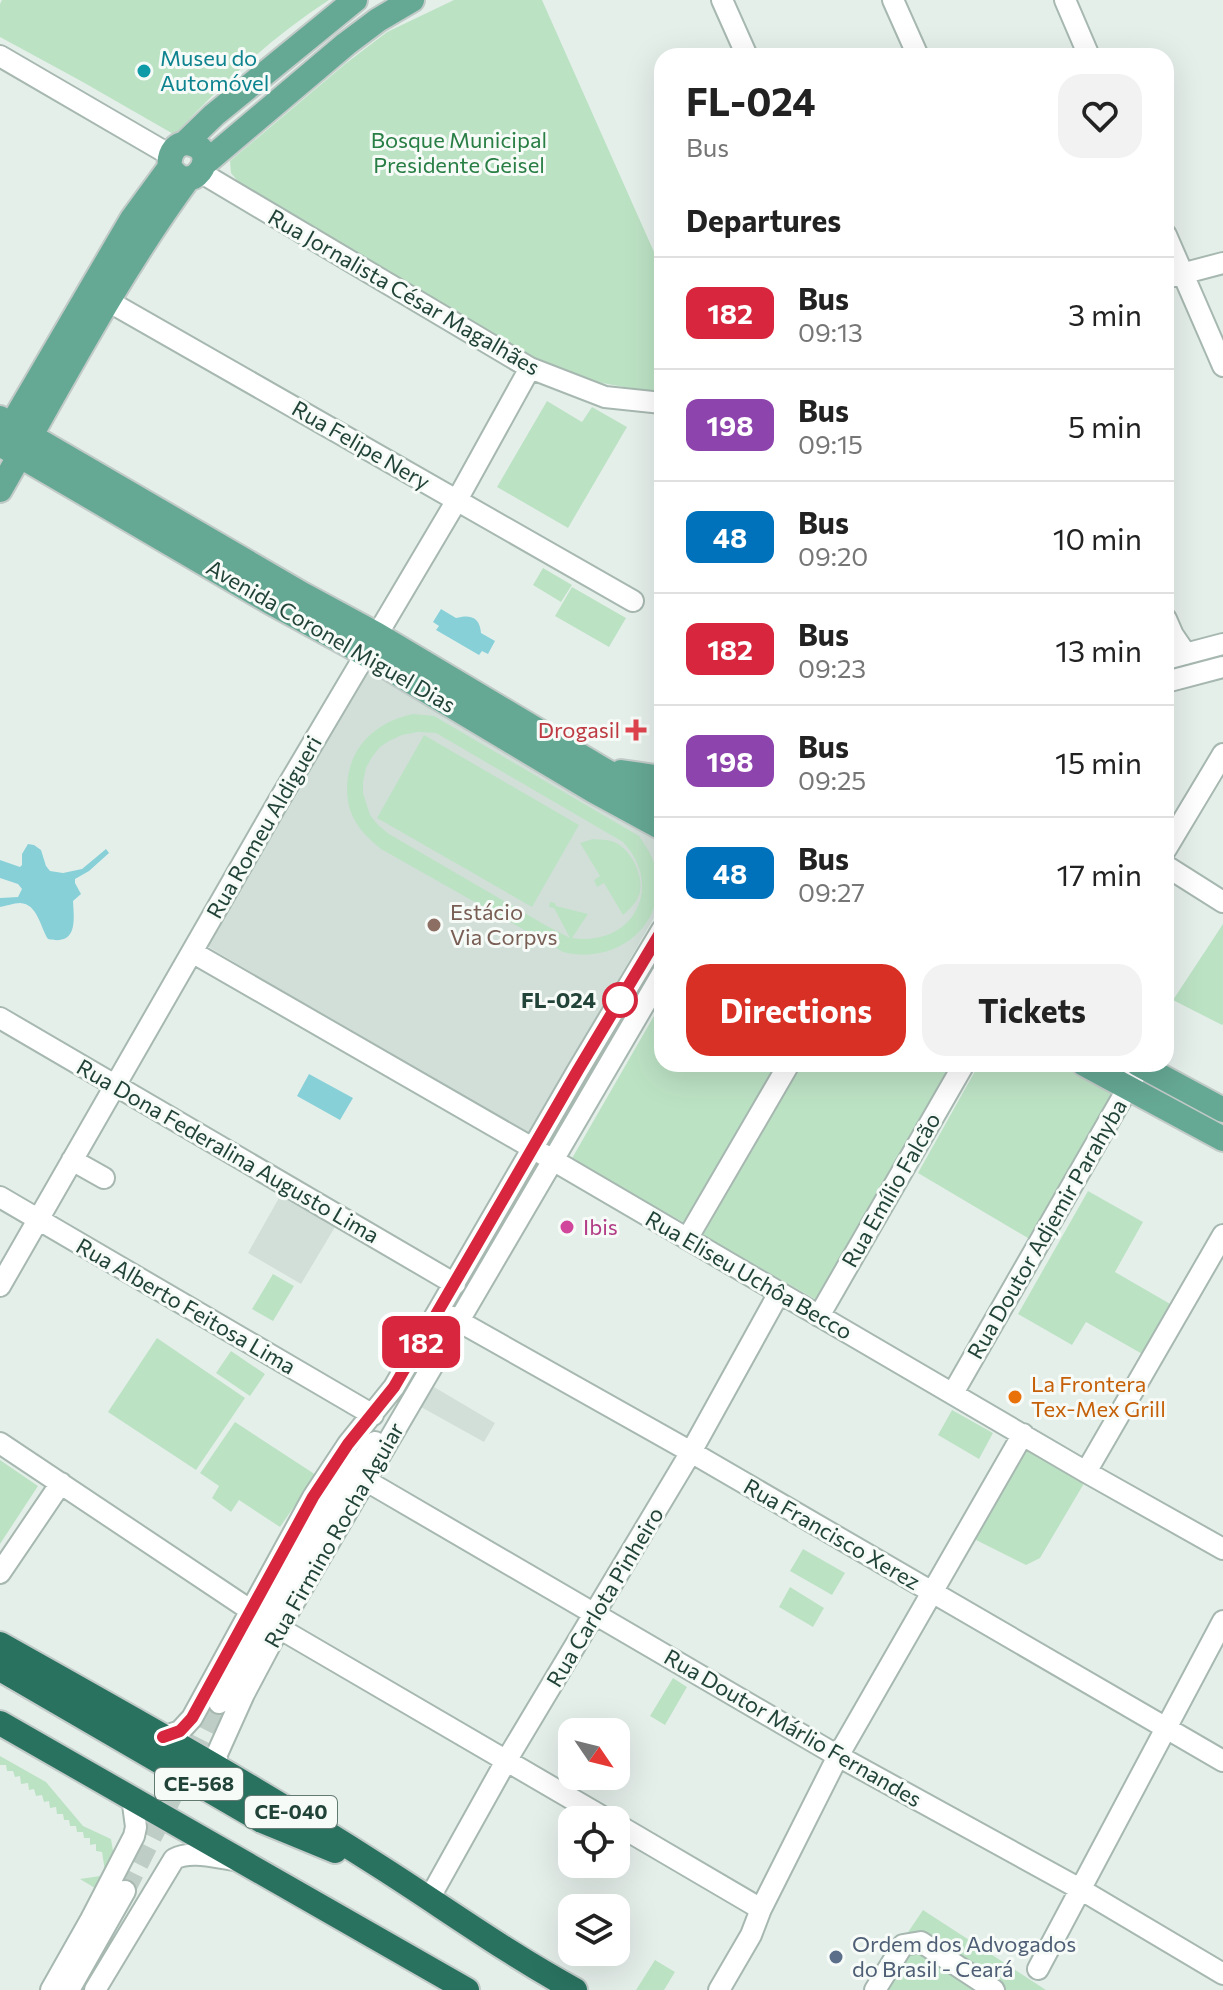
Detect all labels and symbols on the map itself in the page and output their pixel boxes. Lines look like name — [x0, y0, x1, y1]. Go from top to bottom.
place label: Museu do Automóvel — [160, 44, 269, 96]
marker: Museu do Automóvel — [135, 62, 153, 80]
park label: Bosque Municipal Presidente Geisel — [371, 126, 547, 178]
street label: Rua Jornalista César Magalhães — [264, 203, 545, 381]
street label: Rua Felipe Nery — [287, 394, 435, 495]
street label: Avenida Coronel Miguel Dias — [202, 553, 461, 718]
place label: Drogasil — [538, 716, 620, 743]
marker: Drogasil — [627, 721, 645, 739]
street label: Rua Romeu Aldigueri — [200, 731, 327, 923]
place label: Estácio Via Corpvs — [450, 898, 557, 950]
marker: Estácio Via Corpvs — [425, 916, 443, 934]
marker: FL-024 — [603, 983, 637, 1017]
place label: FL-024 — [521, 986, 596, 1013]
street label: Rua Dona Federalina Augusto Lima — [72, 1053, 384, 1248]
street label: Rua Doutor Adjemir Parahyba — [961, 1094, 1132, 1363]
street label: Rua Emílio Falcão — [835, 1108, 946, 1272]
street label: Rua Eliseu Uchôa Becco — [641, 1204, 857, 1345]
place label: Ibis — [583, 1213, 618, 1240]
marker: Ibis — [558, 1218, 576, 1236]
street label: Rua Alberto Feitosa Lima — [72, 1232, 301, 1379]
line badge: 182 — [375, 1316, 467, 1368]
place label: La Frontera Tex-Mex Grill — [1031, 1370, 1166, 1422]
marker: La Frontera Tex-Mex Grill — [1006, 1388, 1024, 1406]
street label: Rua Firmino Rocha Aguiar — [258, 1417, 409, 1652]
street label: Rua Francisco Xerez — [739, 1472, 925, 1595]
street label: Rua Carlota Pinheiro — [540, 1502, 669, 1691]
street label: Rua Doutor Márlio Fernandes — [660, 1643, 927, 1812]
north arrow — [558, 1718, 630, 1790]
road number: CE-568 — [155, 1768, 243, 1800]
road number: CE-040 — [245, 1796, 337, 1828]
place label: Ordem dos Advogados do Brasil - Ceará — [852, 1930, 1076, 1982]
marker: Ordem dos Advogados do Brasil - Ceará — [827, 1948, 845, 1966]

